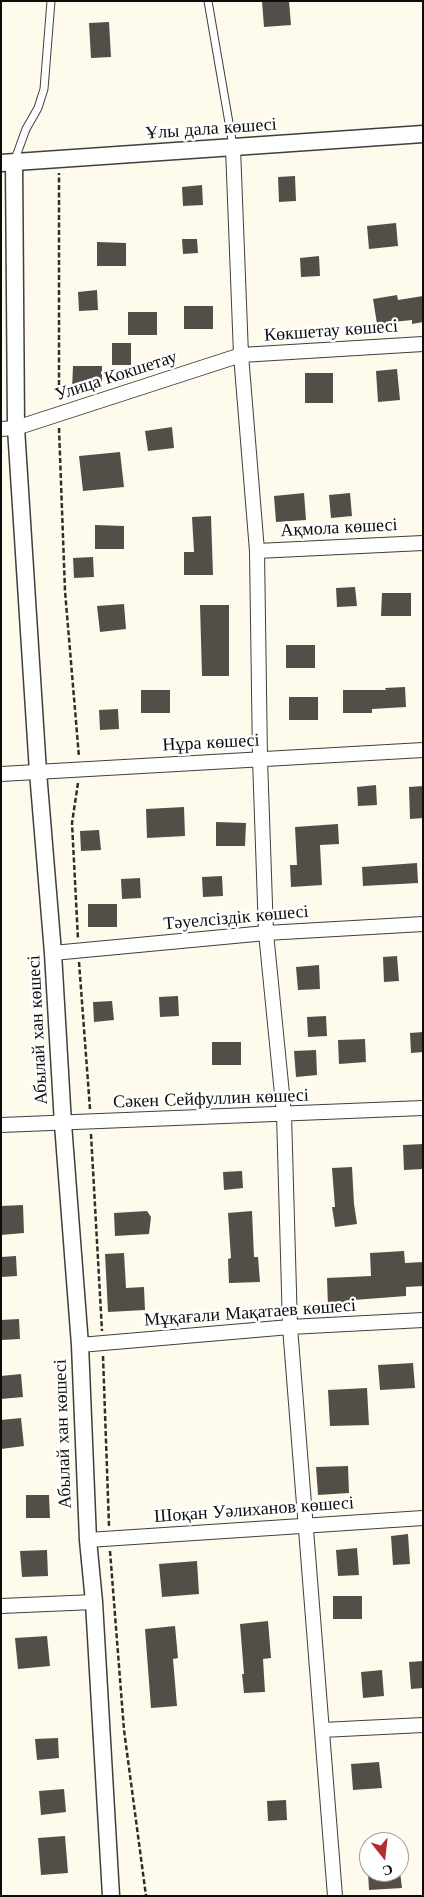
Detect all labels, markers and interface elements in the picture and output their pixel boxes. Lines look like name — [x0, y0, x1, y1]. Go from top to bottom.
street label: Ұлы дала көшесі — [145, 114, 277, 144]
street label: Көкшетау көшесі — [263, 316, 399, 346]
street label: Улица Кокшетау — [52, 346, 180, 406]
street label: Ақмола көшесі — [280, 514, 398, 542]
street label: Нұра көшесі — [162, 730, 260, 756]
street label: Тәуелсіздік көшесі — [163, 901, 309, 935]
street label: Абылай хан көшесі — [23, 955, 53, 1105]
street label: Сәкен Сейфуллин көшесі — [113, 1085, 309, 1113]
street label: Мұқағали Мақатаев көшесі — [143, 1295, 357, 1331]
street label: Абылай хан көшесі — [50, 1359, 76, 1509]
street label: Шоқан Уәлиханов көшесі — [153, 1492, 355, 1528]
north arrow — [359, 1832, 409, 1882]
text: С — [381, 1860, 395, 1881]

